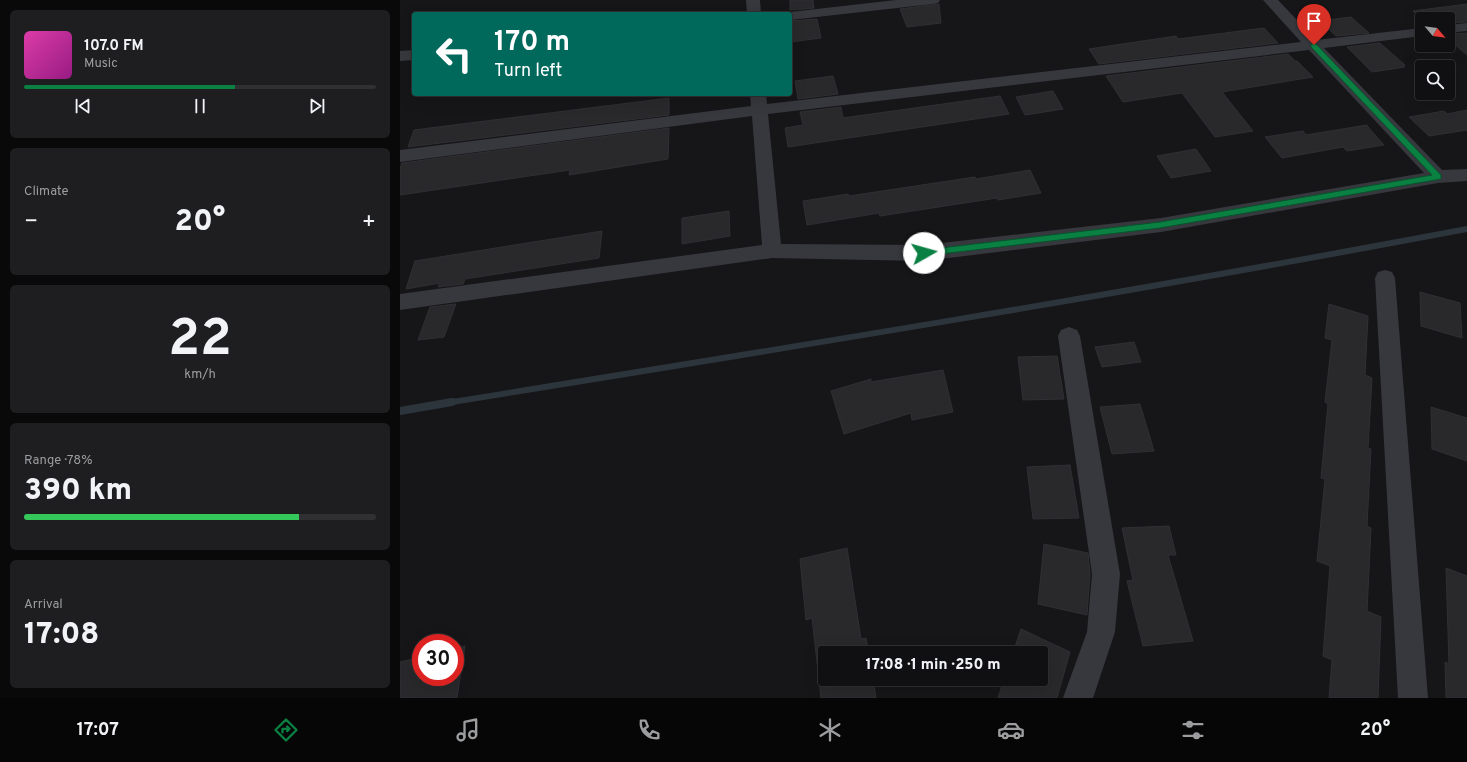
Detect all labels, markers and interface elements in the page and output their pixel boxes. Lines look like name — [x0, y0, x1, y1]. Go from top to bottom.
pin — [1297, 4, 1331, 45]
icon: arrive — [1303, 10, 1325, 32]
north arrow — [1415, 12, 1455, 52]
map controls — [1415, 12, 1455, 100]
text: 170 m — [494, 25, 570, 61]
icon: left — [428, 28, 480, 80]
text: 107.0 FM — [84, 37, 144, 56]
text: Music — [84, 56, 118, 72]
text: Turn left — [494, 60, 562, 83]
button: search — [1415, 60, 1455, 100]
icon: previous — [72, 95, 94, 117]
icon: pause — [189, 95, 211, 117]
icon: next — [306, 95, 328, 117]
text: Climate — [24, 184, 69, 200]
text: 20° — [175, 204, 225, 241]
text: − — [24, 209, 38, 236]
text: + — [362, 209, 376, 236]
position arrow — [903, 232, 945, 274]
text: 22 — [168, 308, 232, 374]
text: km/h — [184, 367, 216, 383]
text: Range · 78% — [24, 453, 93, 469]
text: 390 km — [24, 473, 132, 510]
text: Arrival — [24, 597, 63, 613]
text: 17:08 — [24, 617, 99, 654]
speed limit sign: 30 — [412, 634, 464, 686]
text: 17:08 · 1 min · 250 m — [866, 656, 1000, 675]
icon: directions — [272, 716, 300, 744]
icon: music — [454, 716, 482, 744]
icon: phone — [635, 716, 663, 744]
icon: climate — [816, 716, 844, 744]
icon: car — [997, 716, 1025, 744]
icon: filters — [1179, 716, 1207, 744]
text: 17:07 — [77, 719, 119, 742]
text: 20° — [1360, 719, 1390, 742]

